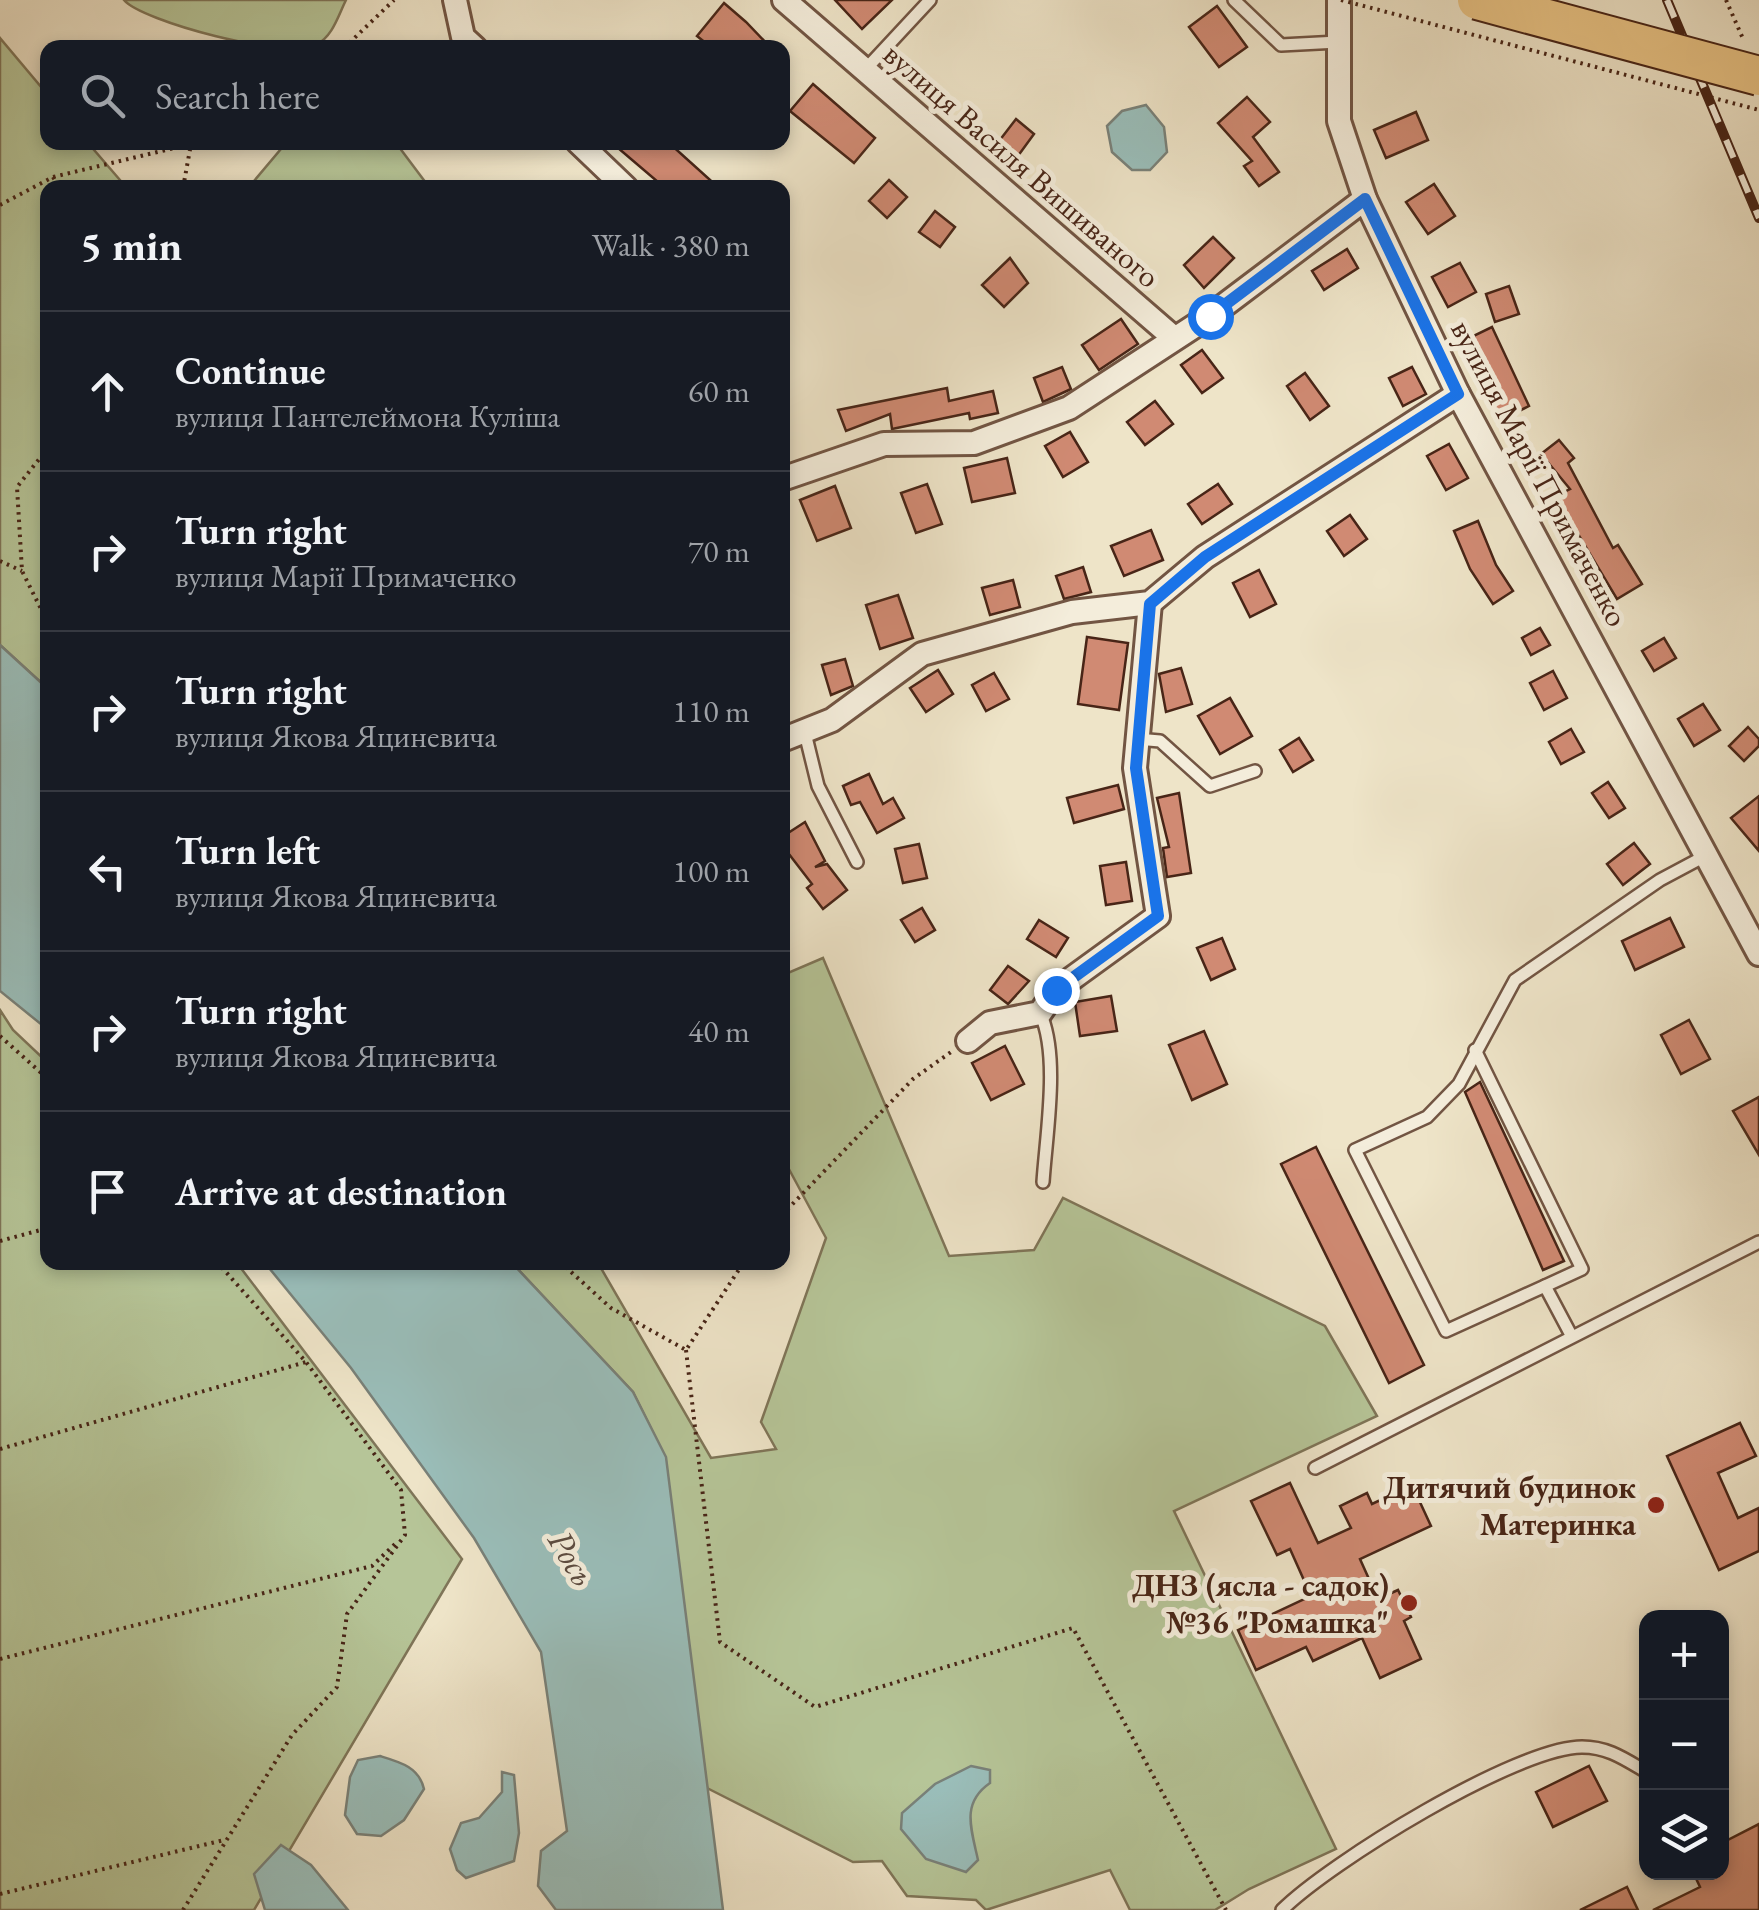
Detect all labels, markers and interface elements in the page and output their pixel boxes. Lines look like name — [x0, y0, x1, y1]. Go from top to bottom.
street label: вулиця Василя Вишиваного — [875, 33, 1169, 297]
search box — [40, 40, 790, 150]
icon: search — [75, 68, 130, 123]
text: Search here — [155, 71, 320, 120]
text: 5 min — [80, 218, 182, 273]
text: Walk · 380 m — [592, 224, 750, 266]
route start — [1188, 294, 1234, 340]
street label: вулиця Марії Примаченко — [1441, 312, 1639, 634]
text: Continue — [175, 346, 326, 395]
icon: ahead — [80, 364, 135, 419]
text: 60 m — [688, 370, 750, 412]
text: вулиця Пантелеймона Куліша — [175, 395, 560, 437]
text: Turn right — [175, 506, 347, 555]
icon: right — [80, 524, 135, 579]
text: 70 m — [688, 530, 750, 572]
text: вулиця Марії Примаченко — [175, 555, 517, 597]
text: Turn right — [175, 666, 347, 715]
icon: right — [80, 684, 135, 739]
text: 110 m — [673, 690, 750, 732]
text: вулиця Якова Яциневича — [175, 715, 497, 757]
text: Turn left — [175, 826, 320, 875]
icon: left — [80, 844, 135, 899]
text: 100 m — [673, 850, 750, 892]
text: вулиця Якова Яциневича — [175, 875, 497, 917]
route end — [1034, 968, 1080, 1014]
text: Turn right — [175, 986, 347, 1035]
icon: right — [80, 1004, 135, 1059]
text: 40 m — [688, 1010, 750, 1052]
text: вулиця Якова Яциневича — [175, 1035, 497, 1077]
icon: arrive — [80, 1164, 135, 1219]
text: Arrive at destination — [175, 1167, 507, 1216]
place label: Дитячий будинок Материнка — [1383, 1466, 1637, 1545]
marker: Дитячий будинок Материнка — [1645, 1494, 1667, 1516]
water label: Рось — [538, 1521, 607, 1594]
place label: ДНЗ (ясла - садок) №36 "Ромашка" — [1132, 1564, 1389, 1643]
marker: ДНЗ (ясла - садок) №36 "Ромашка" — [1398, 1592, 1420, 1614]
map controls — [1639, 1610, 1729, 1880]
button: + — [1639, 1610, 1729, 1700]
button: − — [1639, 1700, 1729, 1790]
button: layers — [1639, 1790, 1729, 1880]

